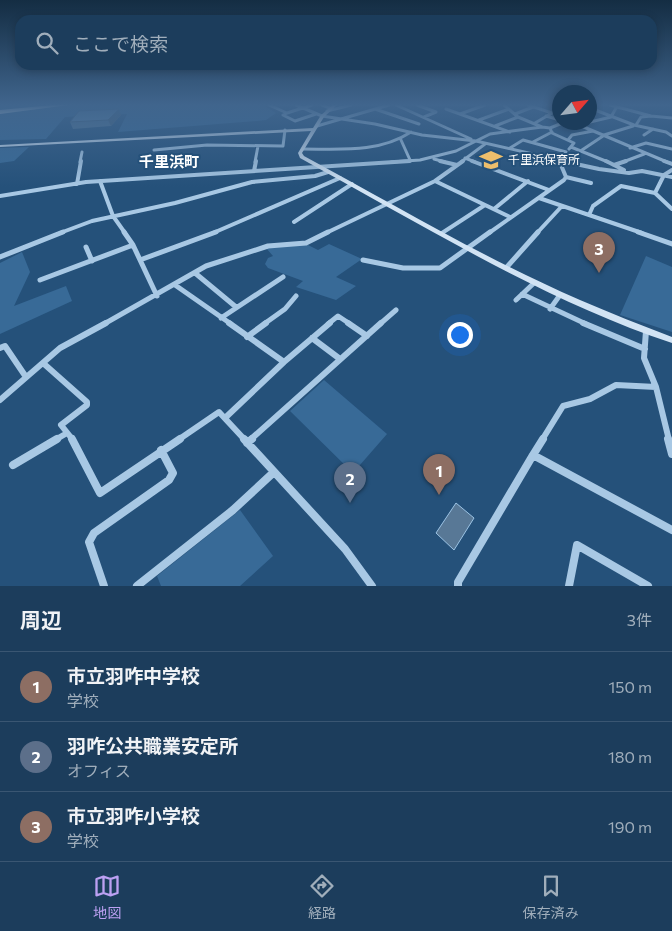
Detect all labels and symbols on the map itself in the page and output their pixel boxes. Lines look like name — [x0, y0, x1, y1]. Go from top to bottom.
north arrow — [552, 85, 597, 130]
school or university icon: 千里浜保育所 — [478, 147, 504, 173]
district label: 千里浜町 — [139, 152, 199, 170]
place label: 千里浜保育所 — [508, 152, 580, 166]
pin: 3 — [583, 232, 615, 273]
your location — [447, 322, 473, 348]
pin: 1 — [423, 454, 455, 495]
pin: 2 — [334, 462, 366, 503]

